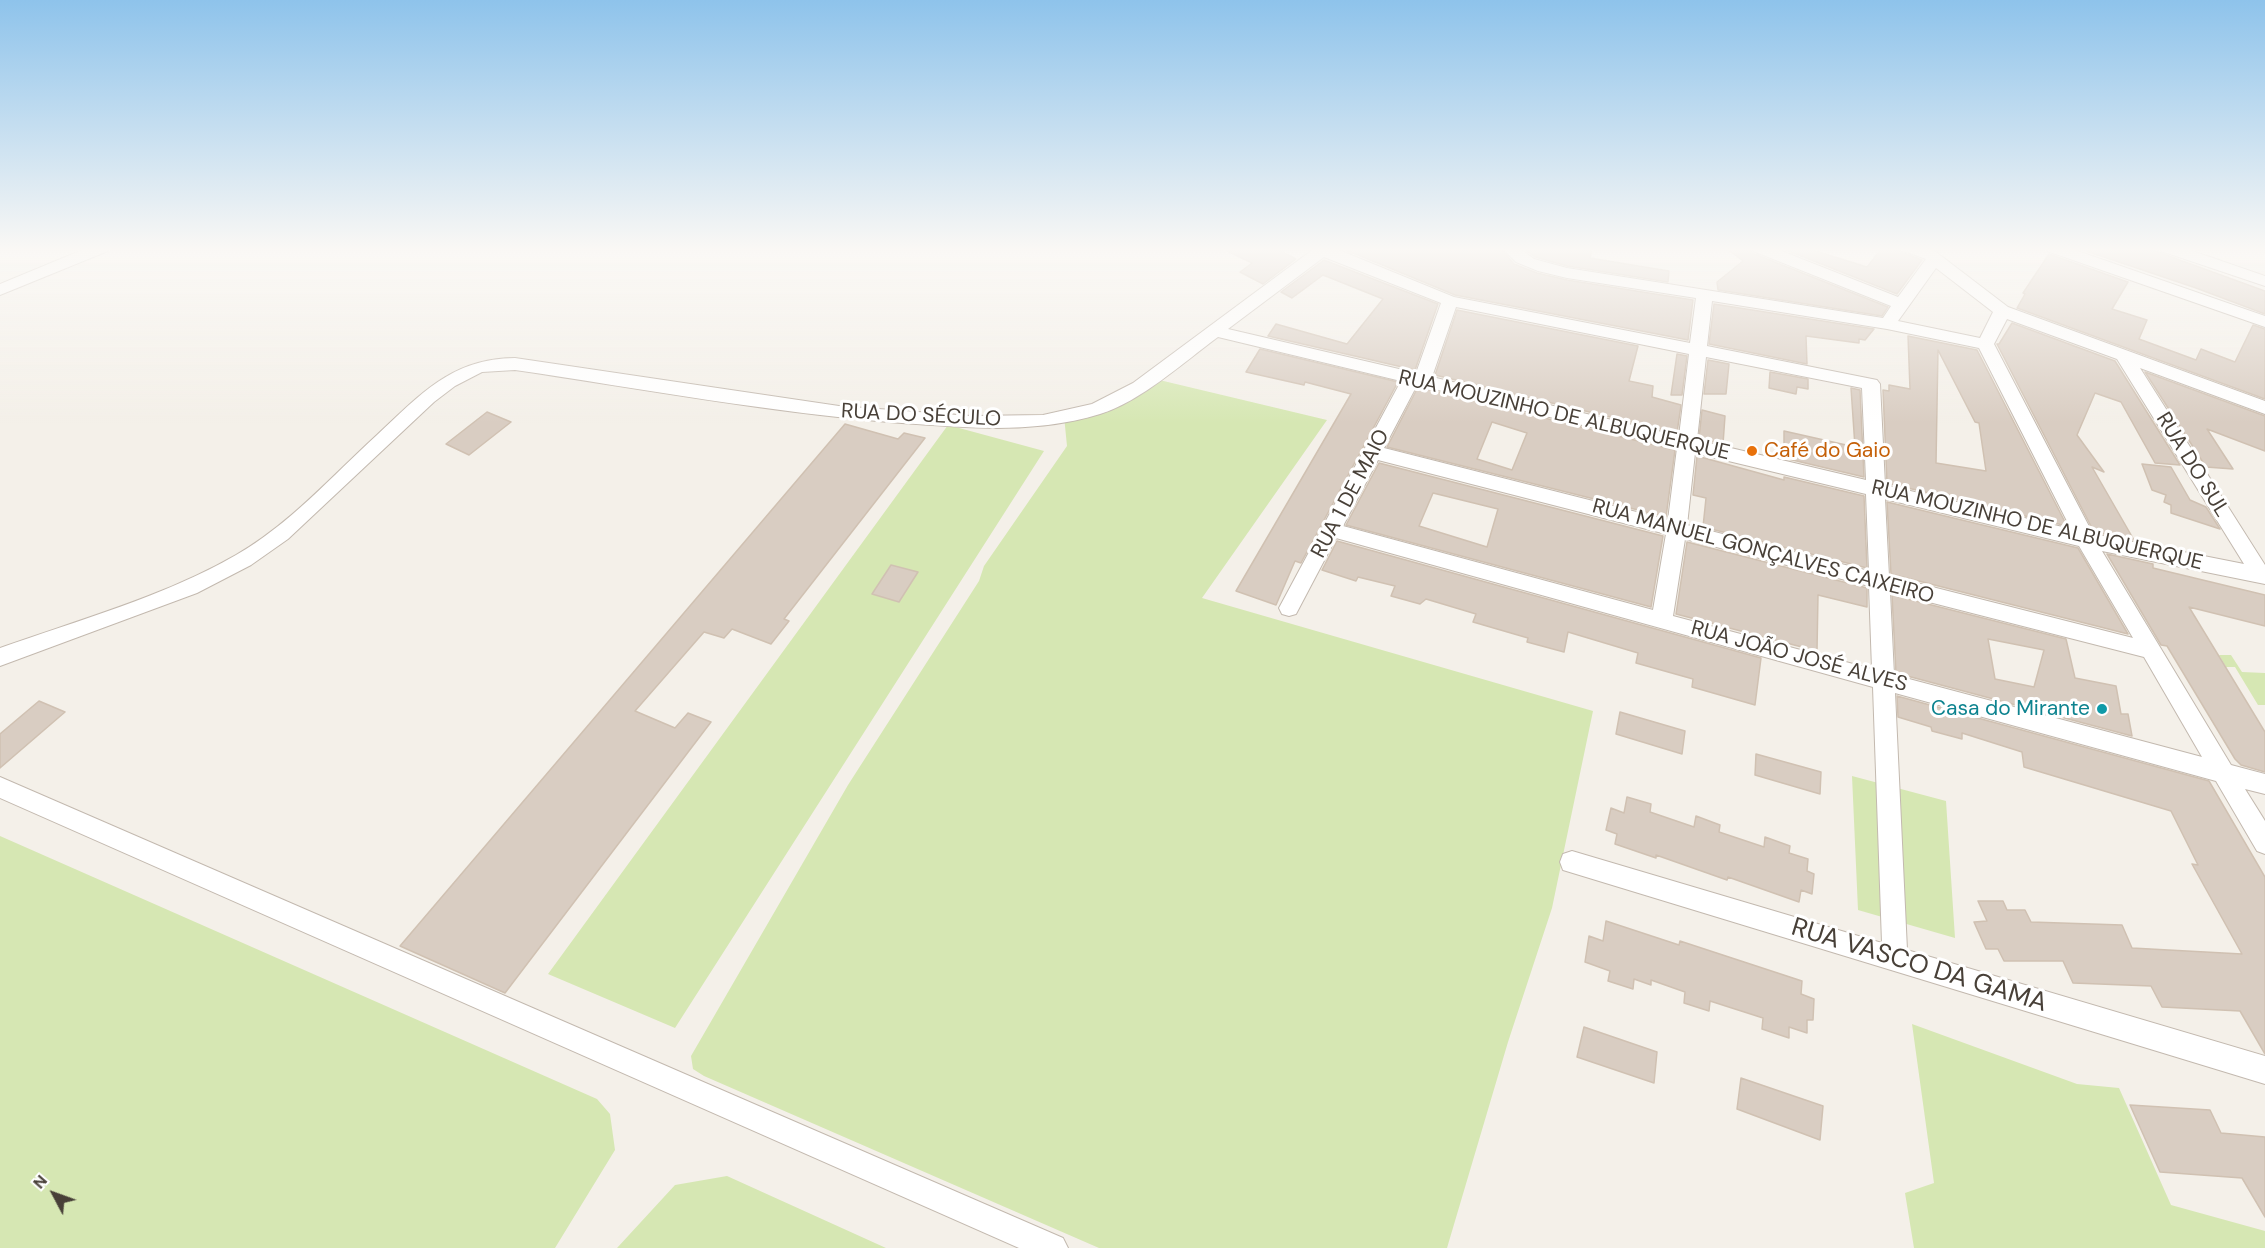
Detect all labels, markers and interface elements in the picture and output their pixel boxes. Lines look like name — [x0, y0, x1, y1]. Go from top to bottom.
street label: RUA MOUZINHO DE ALBUQUERQUE — [1396, 366, 1732, 466]
street label: RUA DO SÉCULO — [840, 399, 1002, 433]
street label: RUA DO SUL — [2150, 408, 2234, 522]
street label: RUA 1 DE MAIO — [1307, 425, 1395, 563]
place label: Café do Gaio — [1764, 438, 1891, 464]
marker: Café do Gaio — [1745, 444, 1759, 458]
street label: RUA MOUZINHO DE ALBUQUERQUE — [1869, 476, 2205, 576]
street label: RUA MANUEL GONÇALVES CAIXEIRO — [1589, 494, 1937, 610]
street label: RUA JOÃO JOSÉ ALVES — [1688, 616, 1910, 698]
place label: Casa do Mirante — [1931, 696, 2090, 722]
marker: Casa do Mirante — [2095, 702, 2109, 716]
street label: RUA VASCO DA GAMA — [1787, 912, 2051, 1020]
north arrow — [24, 1164, 84, 1224]
text: N — [28, 1171, 52, 1193]

